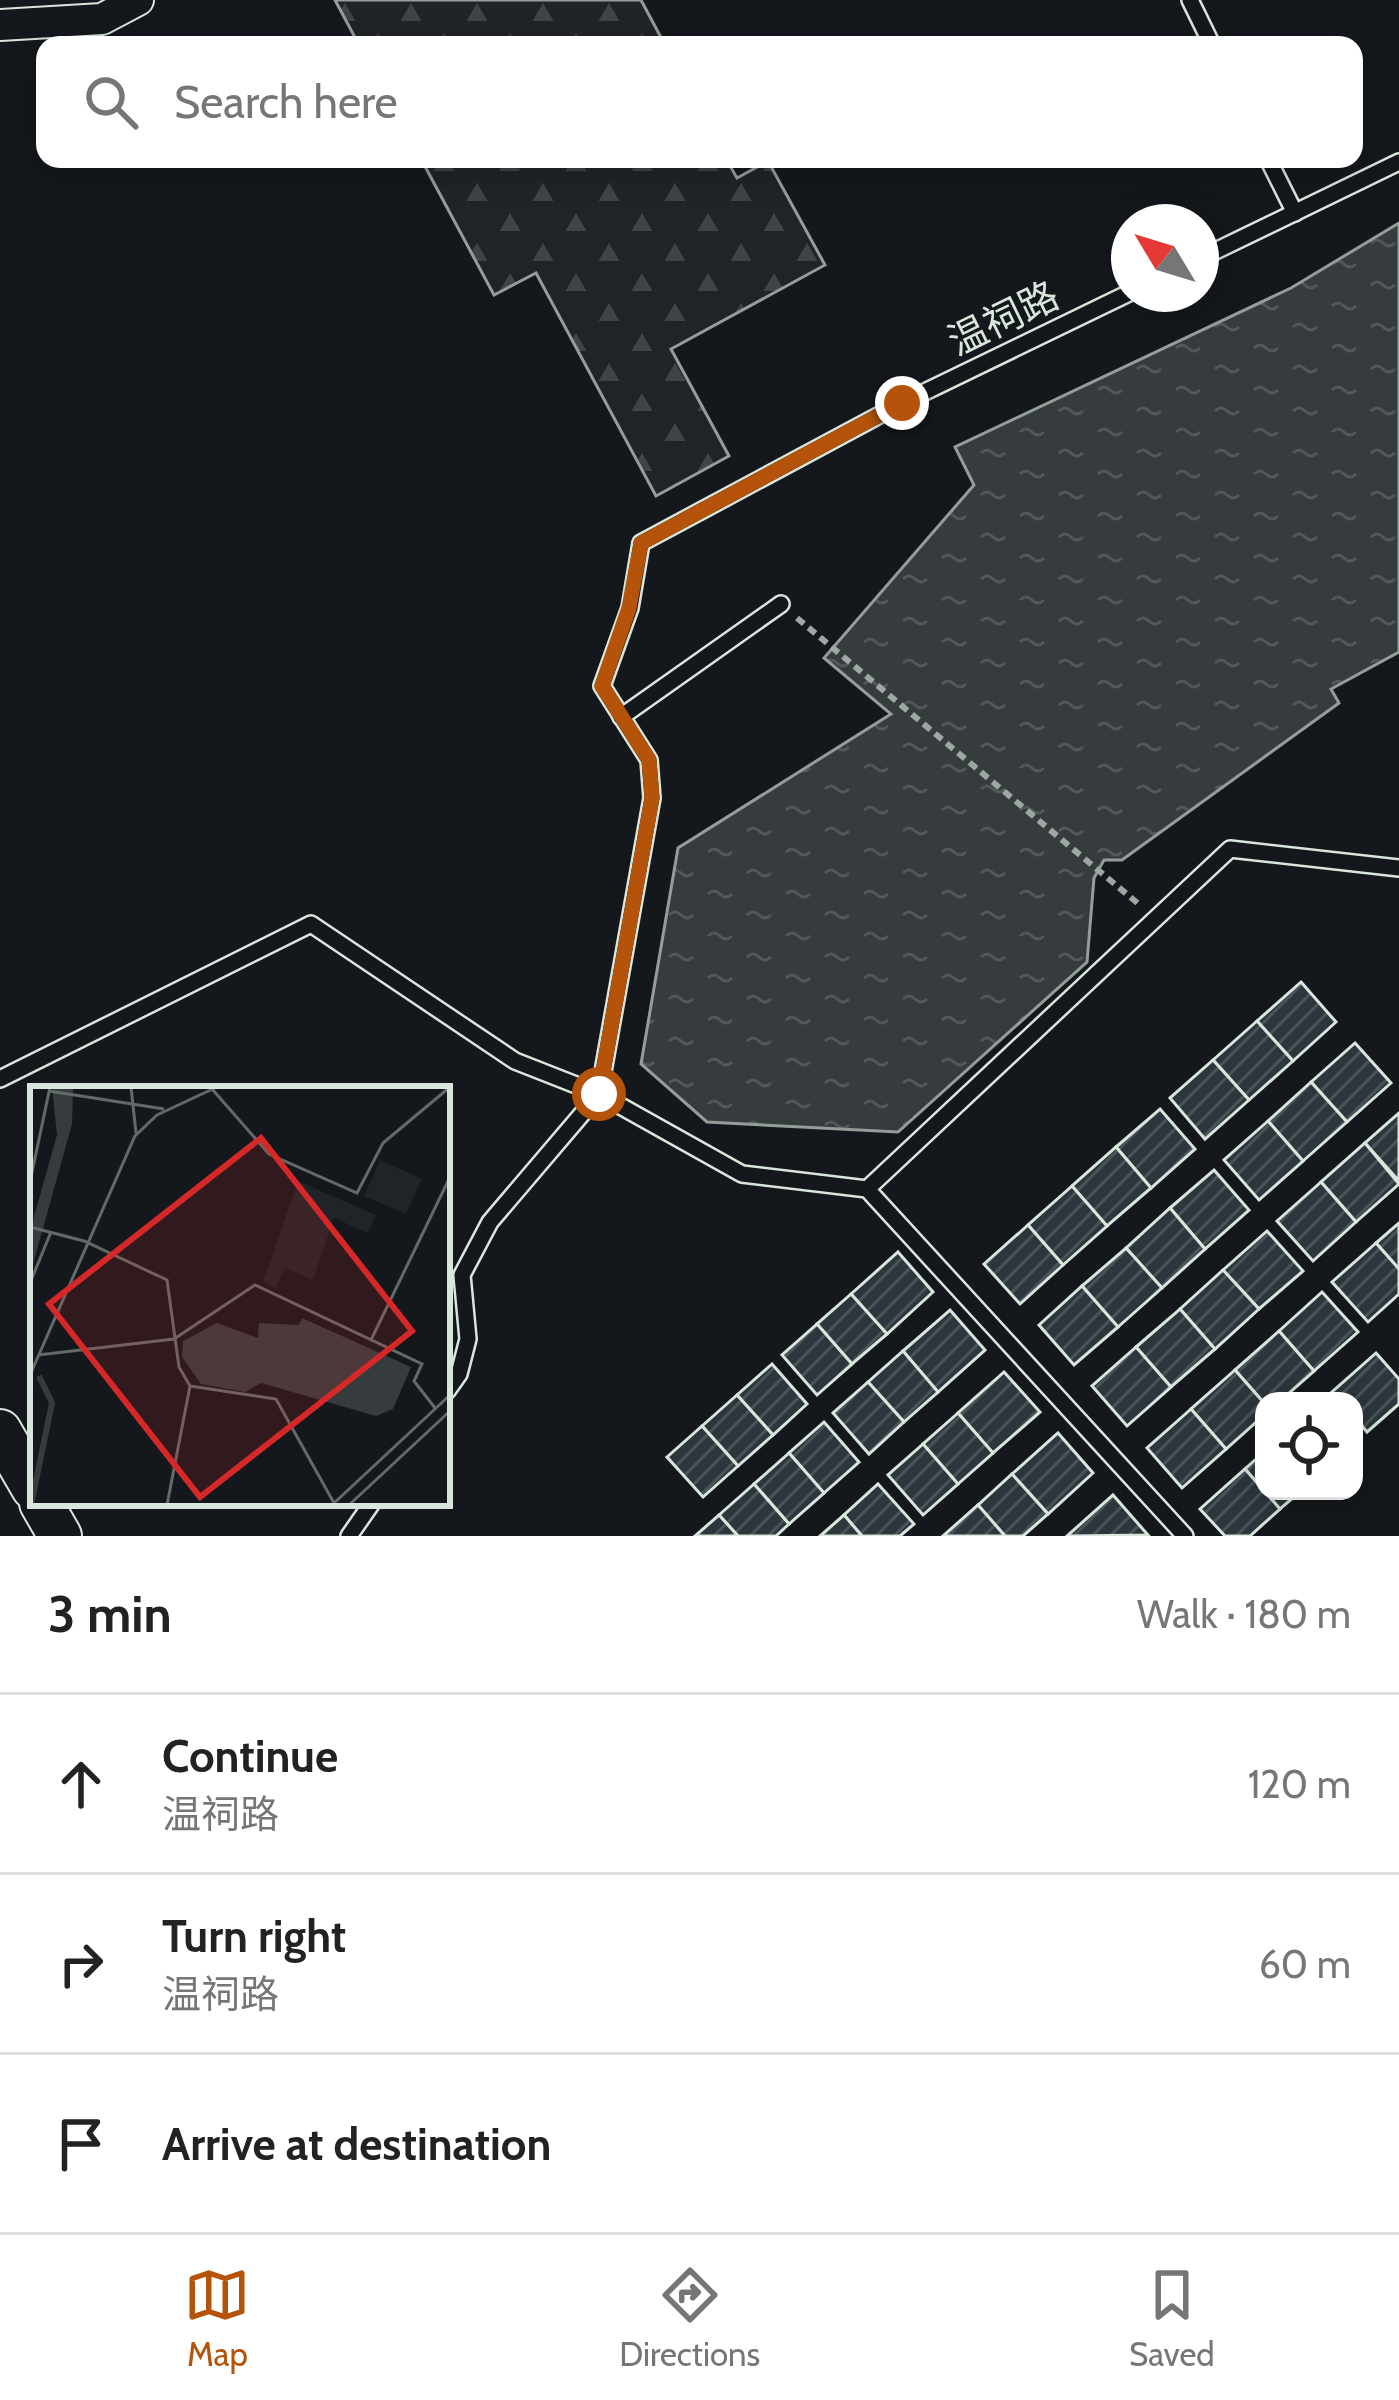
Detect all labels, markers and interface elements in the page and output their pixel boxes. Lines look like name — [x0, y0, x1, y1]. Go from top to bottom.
search box — [36, 36, 1363, 168]
icon: search — [78, 69, 144, 135]
text: Search here — [174, 75, 398, 129]
north arrow — [1111, 204, 1219, 312]
street label: 温祠路 — [940, 271, 1066, 365]
route end — [875, 376, 929, 430]
route start — [572, 1067, 626, 1121]
inset map — [30, 1086, 450, 1506]
map controls — [1255, 1392, 1363, 1500]
button: locate — [1255, 1392, 1363, 1500]
text: 3 min — [48, 1583, 172, 1645]
text: Walk · 180 m — [1137, 1590, 1351, 1638]
text: Continue — [162, 1729, 338, 1783]
icon: ahead — [48, 1751, 114, 1817]
text: 120 m — [1248, 1760, 1351, 1808]
text: 温祠路 — [162, 1790, 279, 1838]
text: Turn right — [162, 1909, 346, 1963]
icon: right — [48, 1931, 114, 1997]
text: 60 m — [1259, 1940, 1351, 1988]
text: 温祠路 — [162, 1970, 279, 2018]
icon: arrive — [48, 2111, 114, 2177]
text: Arrive at destination — [162, 2117, 551, 2171]
tab: Map — [184, 2262, 250, 2374]
tab: Directions — [619, 2262, 760, 2374]
tab: Saved — [1129, 2262, 1215, 2374]

